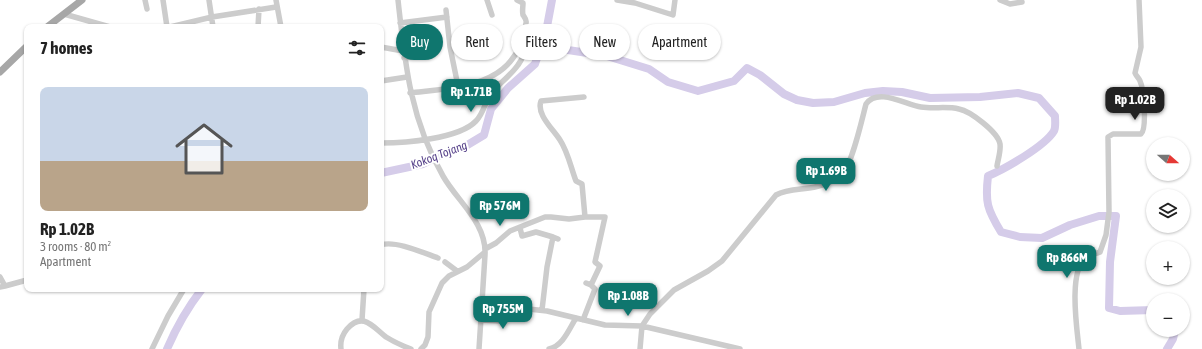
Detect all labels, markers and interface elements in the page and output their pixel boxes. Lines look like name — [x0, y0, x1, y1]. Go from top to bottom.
chip: Buy — [396, 24, 443, 60]
chip: Rent — [451, 24, 503, 60]
chip: Filters — [511, 24, 571, 60]
chip: New — [579, 24, 630, 60]
chip: Apartment — [638, 24, 721, 60]
icon: filters — [346, 37, 368, 59]
text: 7 homes — [40, 38, 93, 58]
pin: Rp 1.71B — [430, 79, 512, 113]
text: Rp 1.71B — [450, 84, 492, 99]
pin: Rp 1.02B — [1094, 87, 1176, 121]
text: Rp 1.02B — [1114, 92, 1156, 107]
icon: home — [168, 113, 240, 185]
north arrow — [1146, 137, 1190, 181]
map controls — [1146, 137, 1190, 337]
water label: Kokoq Tojang — [409, 138, 470, 172]
pin: Rp 1.69B — [785, 158, 867, 192]
text: Rp 1.69B — [805, 163, 847, 178]
button: layers — [1146, 189, 1190, 233]
pin: Rp 576M — [463, 193, 537, 227]
text: Rp 576M — [479, 198, 521, 213]
text: Rp 1.02B — [40, 219, 94, 239]
text: 3 rooms · 80 m² — [40, 239, 111, 254]
button: + — [1146, 241, 1190, 285]
pin: Rp 866M — [1030, 245, 1104, 279]
text: Rp 866M — [1046, 250, 1088, 265]
text: Apartment — [40, 254, 91, 269]
pin: Rp 1.08B — [587, 283, 669, 317]
text: Rp 1.08B — [607, 288, 649, 303]
button: − — [1146, 293, 1190, 337]
pin: Rp 755M — [466, 296, 540, 330]
text: Rp 755M — [482, 301, 524, 316]

